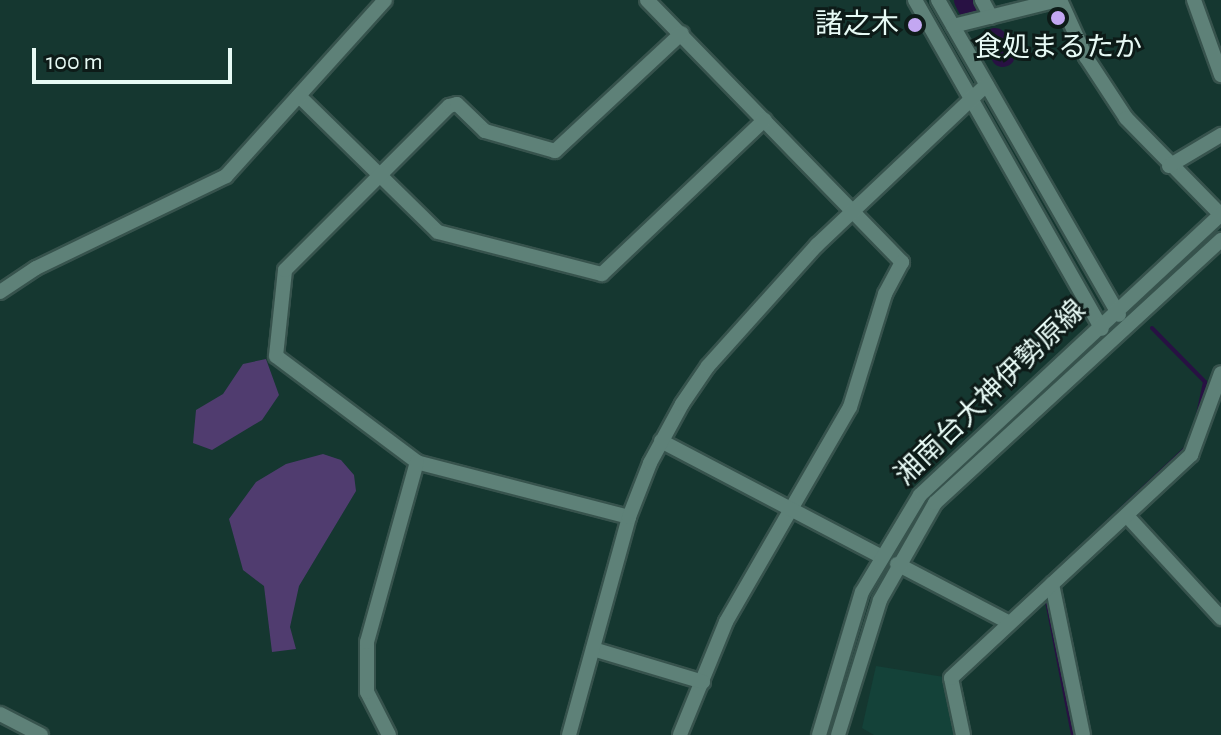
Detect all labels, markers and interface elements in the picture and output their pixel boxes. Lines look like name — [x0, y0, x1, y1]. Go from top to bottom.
place label: 諸之木 — [815, 8, 899, 42]
marker: 食処まるたか — [1049, 9, 1067, 27]
marker: 諸之木 — [906, 16, 924, 34]
place label: 食処まるたか — [974, 31, 1142, 65]
scale bar — [36, 32, 236, 82]
text: 100 m — [46, 50, 103, 74]
street label: 湘南台大神伊勢原線 — [889, 293, 1093, 493]

